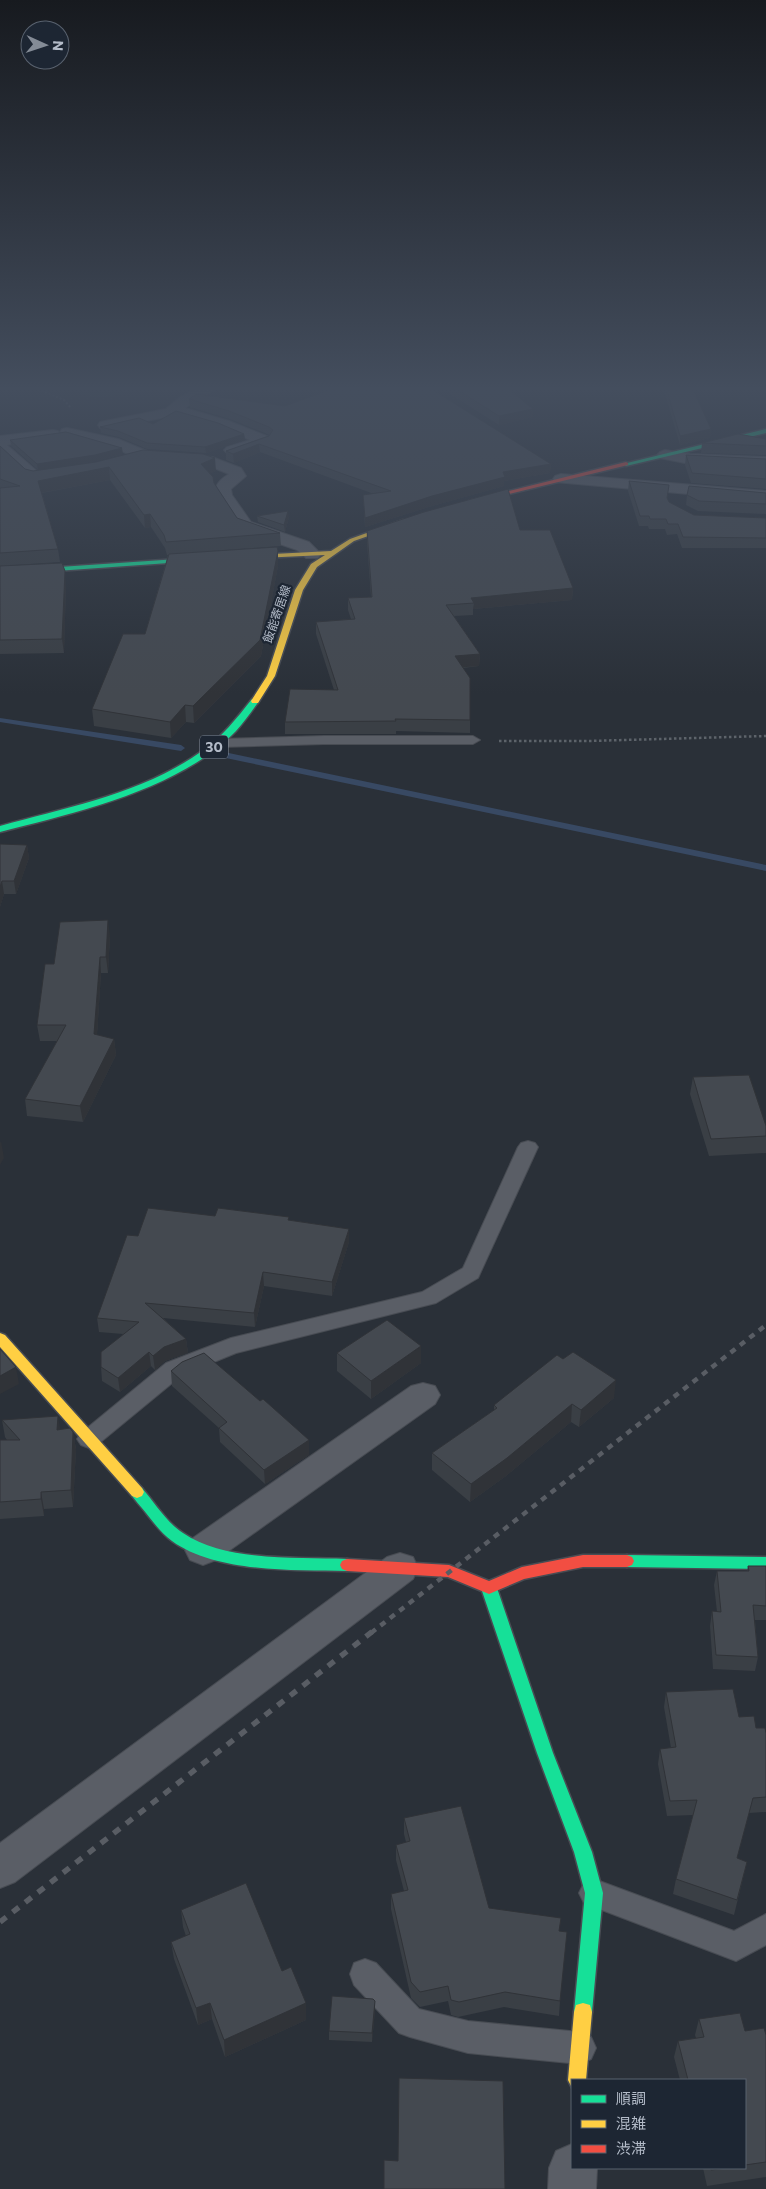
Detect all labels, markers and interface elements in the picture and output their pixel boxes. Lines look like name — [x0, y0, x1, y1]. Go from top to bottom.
north arrow — [20, 20, 70, 70]
text: N — [50, 40, 67, 51]
street label: 飯能寄居線 — [260, 583, 292, 644]
road number: 30 — [200, 736, 228, 759]
legend — [571, 2079, 746, 2169]
text: 順調 — [616, 2089, 646, 2107]
text: 混雑 — [616, 2114, 646, 2132]
text: 渋滞 — [616, 2139, 646, 2157]

